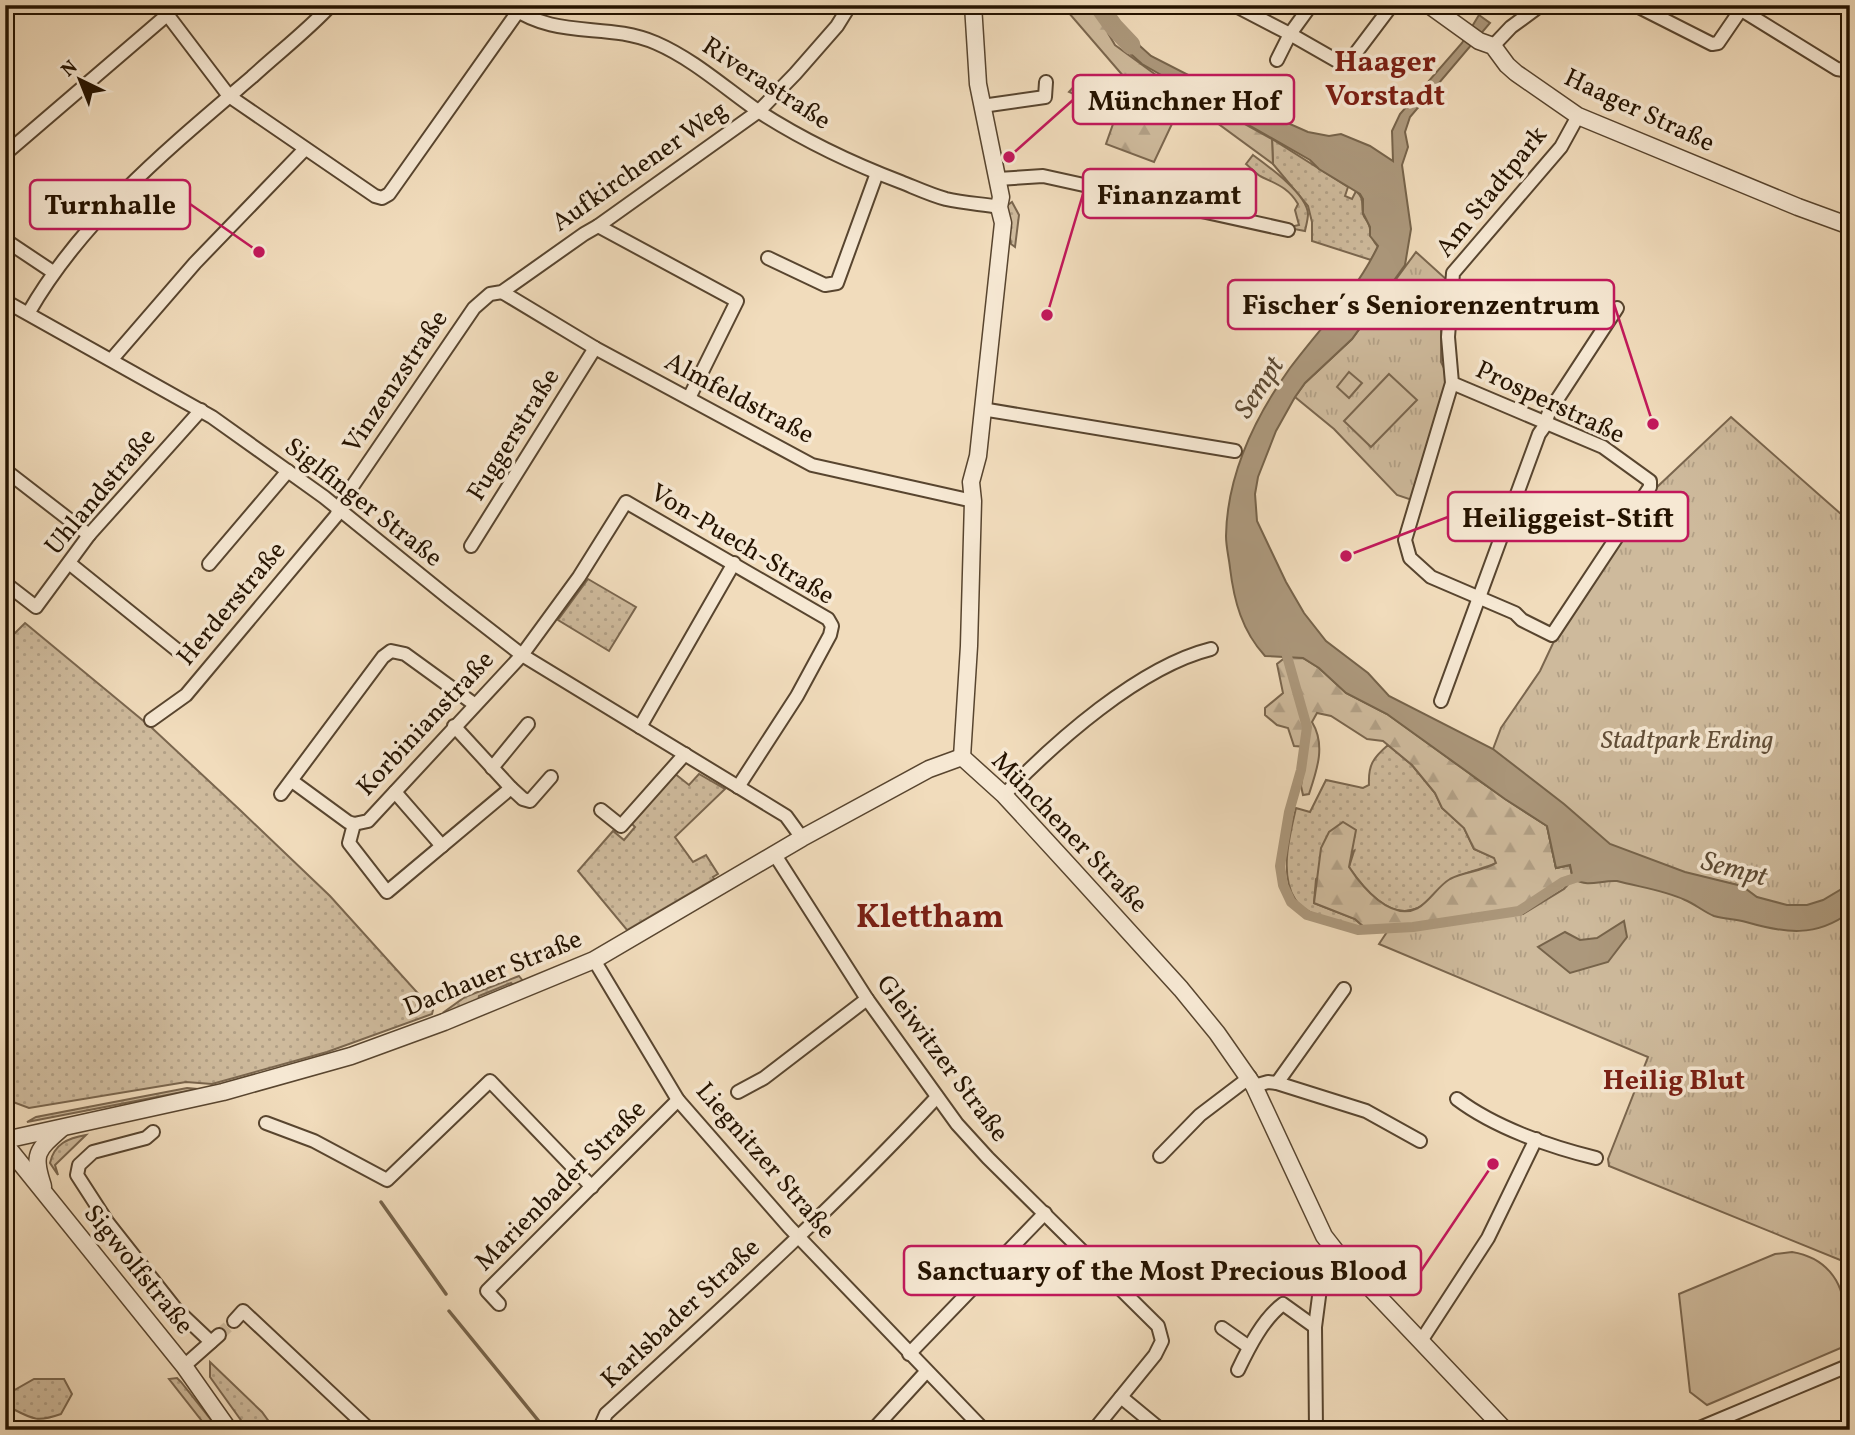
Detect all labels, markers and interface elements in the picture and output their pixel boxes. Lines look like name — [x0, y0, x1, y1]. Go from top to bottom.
street label: Riverastraße — [694, 29, 838, 139]
district label: Haager Vorstadt — [1325, 42, 1445, 118]
north arrow — [46, 46, 116, 116]
text: N — [56, 55, 84, 83]
street label: Haager Straße — [1558, 60, 1720, 162]
callout: Münchner Hof — [1073, 75, 1294, 124]
text: Münchner Hof — [1088, 83, 1282, 122]
street label: Aufkirchener Weg — [545, 93, 735, 241]
street label: Am Stadtpark — [1428, 119, 1556, 265]
callout: Finanzamt — [1083, 169, 1256, 218]
text: Finanzamt — [1097, 177, 1241, 216]
callout: Turnhalle — [30, 180, 190, 229]
text: Turnhalle — [44, 187, 176, 226]
callout: Fischer´s Seniorenzentrum — [1228, 280, 1614, 329]
text: Fischer´s Seniorenzentrum — [1242, 287, 1600, 326]
street label: Vinzenzstraße — [335, 303, 457, 461]
street label: Almfeldstraße — [658, 344, 820, 454]
water label: Sempt — [1225, 349, 1295, 427]
street label: Prosperstraße — [1469, 353, 1631, 453]
street label: Fuggerstraße — [459, 362, 569, 508]
street label: Uhlandstraße — [37, 421, 165, 563]
street label: Siglfinger Straße — [276, 430, 450, 576]
street label: Von-Puech-Straße — [643, 476, 841, 614]
callout: Heiliggeist-Stift — [1448, 492, 1688, 541]
text: Heiliggeist-Stift — [1462, 500, 1674, 539]
street label: Herderstraße — [169, 534, 295, 674]
street label: Korbinianstraße — [349, 643, 503, 805]
park label: Stadtpark Erding — [1601, 723, 1773, 759]
street label: Münchener Straße — [982, 744, 1156, 922]
water label: Sempt — [1697, 843, 1772, 898]
district label: Klettham — [856, 896, 1004, 942]
street label: Dachauer Straße — [398, 922, 588, 1026]
street label: Gleiwitzer Straße — [867, 968, 1017, 1150]
district label: Heilig Blut — [1603, 1062, 1745, 1101]
street label: Liegnitzer Straße — [687, 1075, 843, 1247]
street label: Marienbader Straße — [467, 1092, 655, 1280]
street label: Sigwolfstraße — [74, 1197, 202, 1343]
street label: Karlsbader Straße — [593, 1231, 769, 1397]
callout: Sanctuary of the Most Precious Blood — [904, 1246, 1421, 1295]
text: Sanctuary of the Most Precious Blood — [917, 1253, 1407, 1292]

